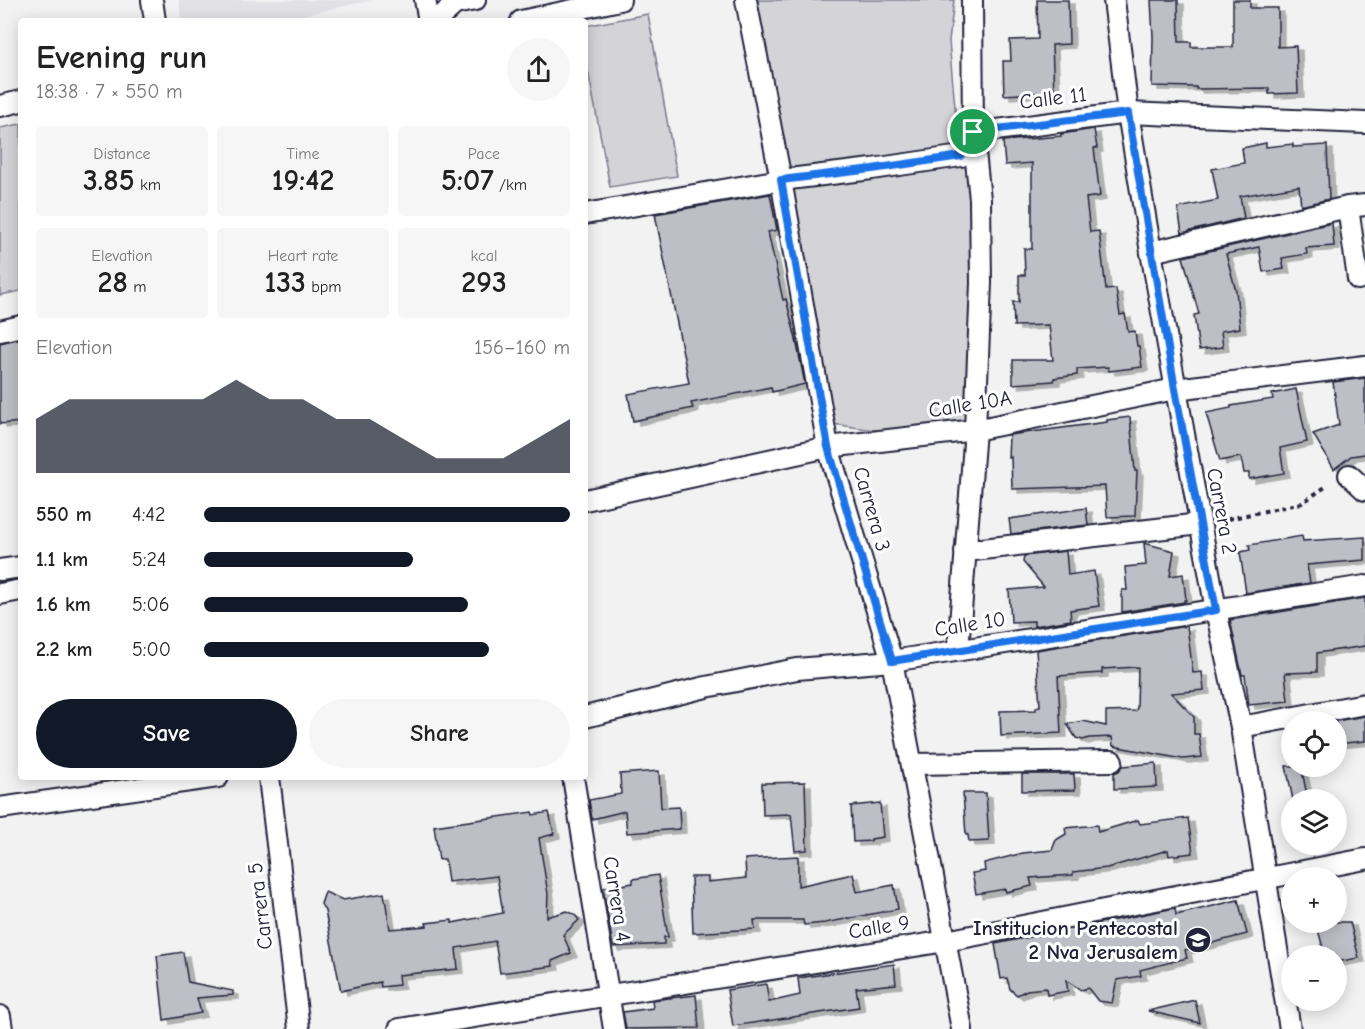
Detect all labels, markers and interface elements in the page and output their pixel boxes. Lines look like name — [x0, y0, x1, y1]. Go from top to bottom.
text: Evening run — [36, 38, 207, 76]
button: share — [507, 38, 570, 101]
text: 18:38 · 7 × 550 m — [36, 80, 183, 103]
street label: Calle 11 — [1018, 82, 1088, 114]
pin — [947, 106, 998, 157]
icon: arrive — [956, 115, 989, 148]
text: Distance — [93, 145, 151, 163]
text: Time — [286, 145, 320, 163]
text: Pace — [468, 145, 500, 163]
text: 3.85 — [83, 163, 135, 198]
text: 19:42 — [272, 163, 334, 198]
text: 5:07 — [441, 163, 494, 198]
text: km — [135, 176, 161, 194]
text: /km — [494, 176, 527, 194]
text: Elevation — [91, 247, 153, 265]
text: Heart rate — [268, 247, 338, 265]
text: kcal — [471, 247, 497, 265]
text: 28 — [98, 265, 128, 300]
text: 133 — [264, 265, 306, 300]
text: 293 — [461, 265, 507, 300]
text: m — [128, 278, 146, 296]
text: bpm — [306, 278, 342, 296]
text: Elevation — [36, 336, 113, 359]
text: 156–160 m — [474, 336, 570, 359]
street label: Calle 10A — [927, 386, 1013, 422]
street label: Carrera 3 — [848, 464, 896, 554]
street label: Carrera 2 — [1202, 466, 1242, 556]
text: 550 m — [36, 503, 92, 526]
text: 4:42 — [132, 503, 165, 526]
text: 1.1 km — [36, 548, 88, 571]
text: 5:24 — [132, 548, 167, 571]
text: 1.6 km — [36, 593, 91, 616]
text: 5:06 — [132, 593, 169, 616]
street label: Calle 10 — [933, 607, 1007, 641]
text: 2.2 km — [36, 638, 92, 661]
text: 5:00 — [132, 638, 171, 661]
button: Save — [36, 699, 297, 768]
button: Share — [309, 699, 570, 768]
map controls — [1281, 711, 1347, 1011]
button: locate — [1281, 711, 1347, 777]
button: layers — [1281, 789, 1347, 855]
street label: Carrera 4 — [598, 854, 636, 944]
street label: Carrera 5 — [243, 861, 277, 951]
button: + — [1281, 867, 1347, 933]
street label: Calle 9 — [847, 910, 911, 944]
place label: Institucion Pentecostal 2 Nva Jerusalem — [973, 916, 1178, 964]
school or university icon: Institucion Pentecostal 2 Nva Jerusalem — [1183, 925, 1213, 955]
button: − — [1281, 945, 1347, 1011]

